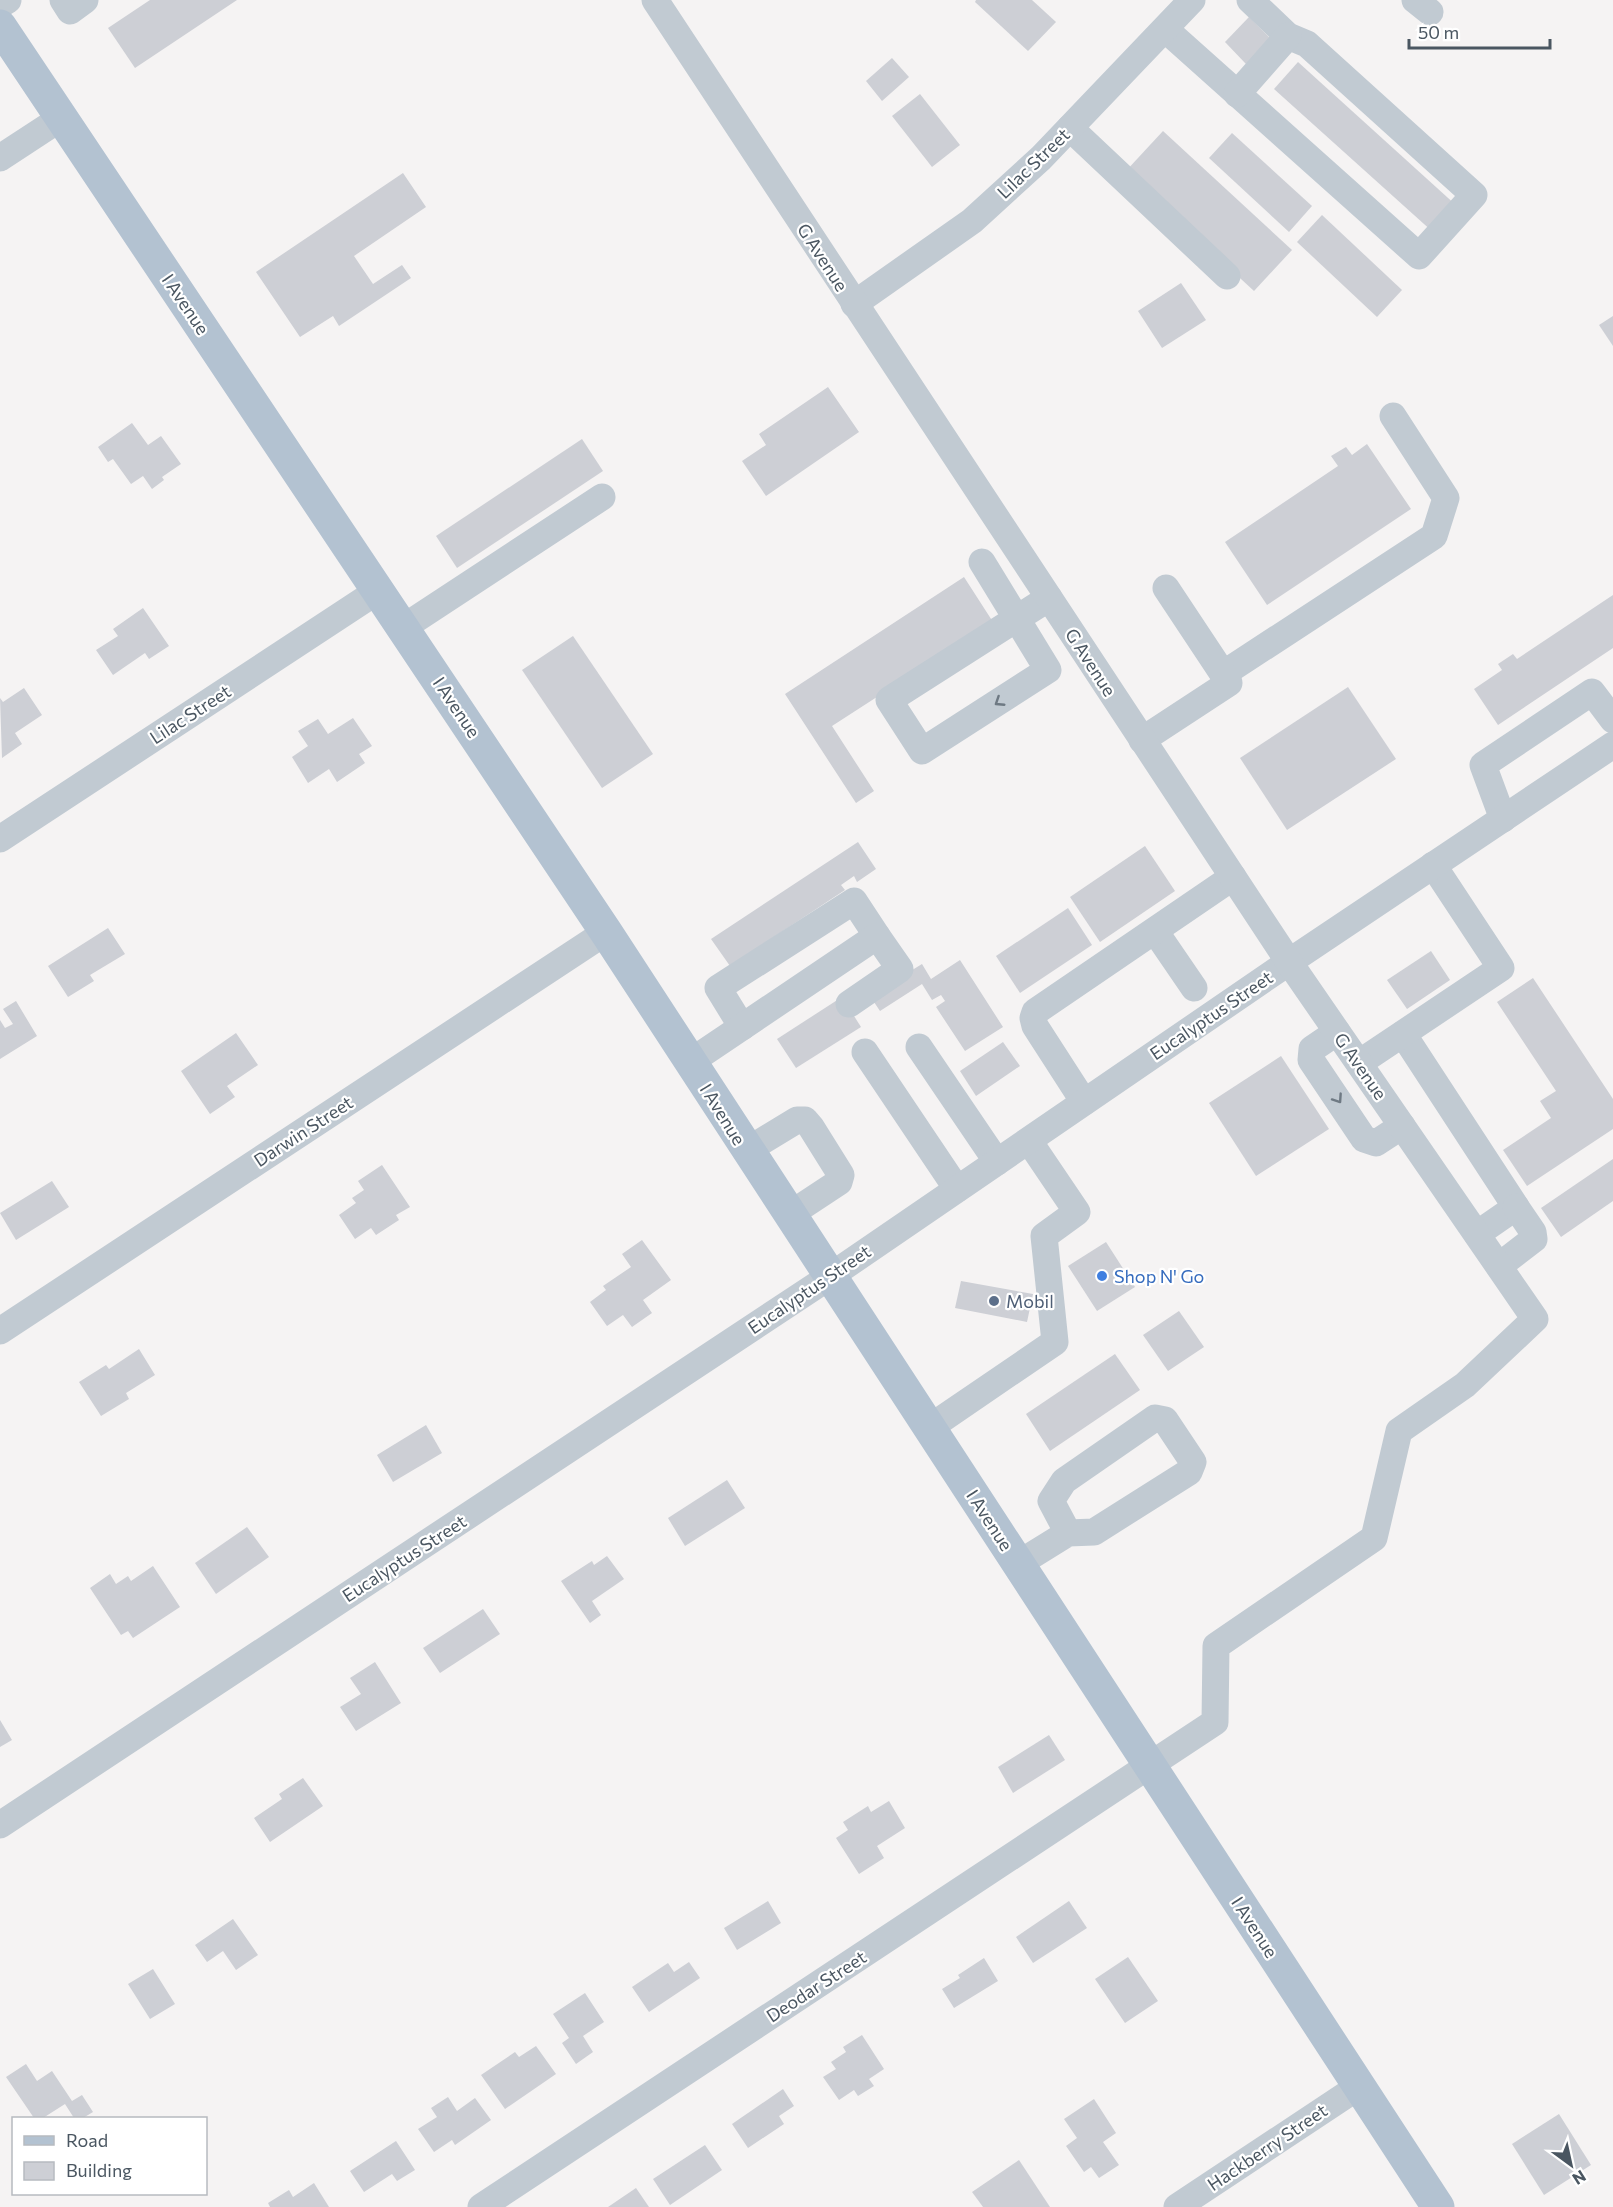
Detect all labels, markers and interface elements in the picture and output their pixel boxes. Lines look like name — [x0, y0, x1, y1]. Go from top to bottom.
scale bar — [1409, 12, 1550, 50]
text: 50 m — [1418, 21, 1459, 43]
street label: Lilac Street — [992, 123, 1074, 203]
street label: G Avenue — [793, 219, 853, 295]
street label: I Avenue — [158, 269, 214, 339]
street label: G Avenue — [1061, 624, 1121, 700]
street label: I Avenue — [429, 672, 485, 742]
street label: Lilac Street — [145, 680, 235, 748]
one-way arrow — [995, 694, 1005, 706]
street label: Eucalyptus Street — [1145, 966, 1277, 1064]
street label: G Avenue — [1330, 1028, 1392, 1104]
street label: I Avenue — [696, 1079, 750, 1149]
street label: Darwin Street — [249, 1091, 357, 1171]
one-way arrow — [1331, 1093, 1342, 1104]
street label: Eucalyptus Street — [743, 1240, 875, 1338]
place label: Shop N' Go — [1114, 1265, 1204, 1287]
marker: Shop N' Go — [1095, 1269, 1109, 1283]
place label: Mobil — [1006, 1290, 1054, 1312]
marker: Mobil — [987, 1294, 1001, 1308]
street label: I Avenue — [962, 1485, 1018, 1555]
street label: Eucalyptus Street — [338, 1510, 470, 1606]
street label: I Avenue — [1227, 1892, 1283, 1962]
street label: Deodar Street — [762, 1946, 870, 2026]
street label: Hackberry Street — [1203, 2099, 1331, 2195]
legend — [12, 2117, 207, 2195]
text: Road — [66, 2129, 108, 2151]
north arrow — [1541, 2135, 1601, 2195]
text: Building — [66, 2159, 132, 2181]
text: N — [1569, 2167, 1590, 2189]

